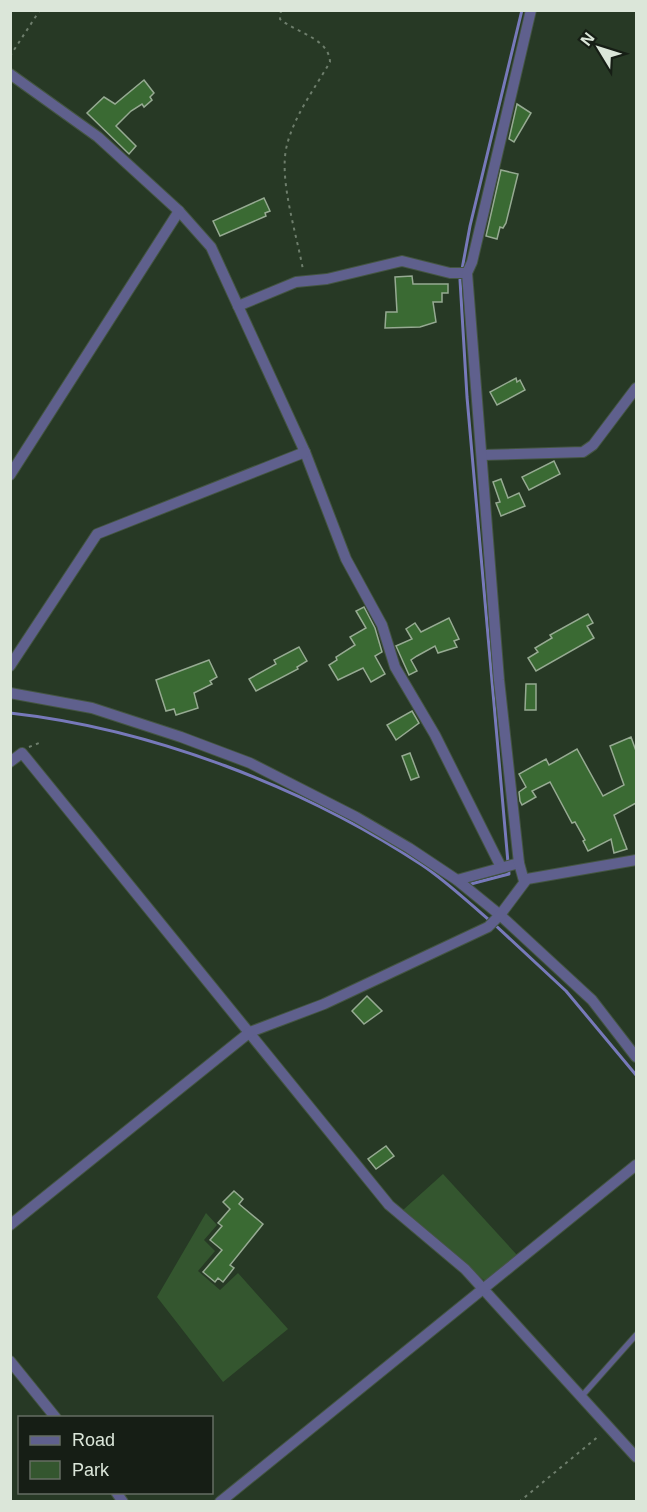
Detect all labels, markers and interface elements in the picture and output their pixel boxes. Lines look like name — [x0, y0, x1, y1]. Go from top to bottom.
north arrow — [569, 18, 629, 78]
text: N — [577, 29, 598, 49]
legend — [18, 1416, 213, 1494]
text: Road — [72, 1430, 115, 1450]
text: Park — [72, 1460, 110, 1480]

